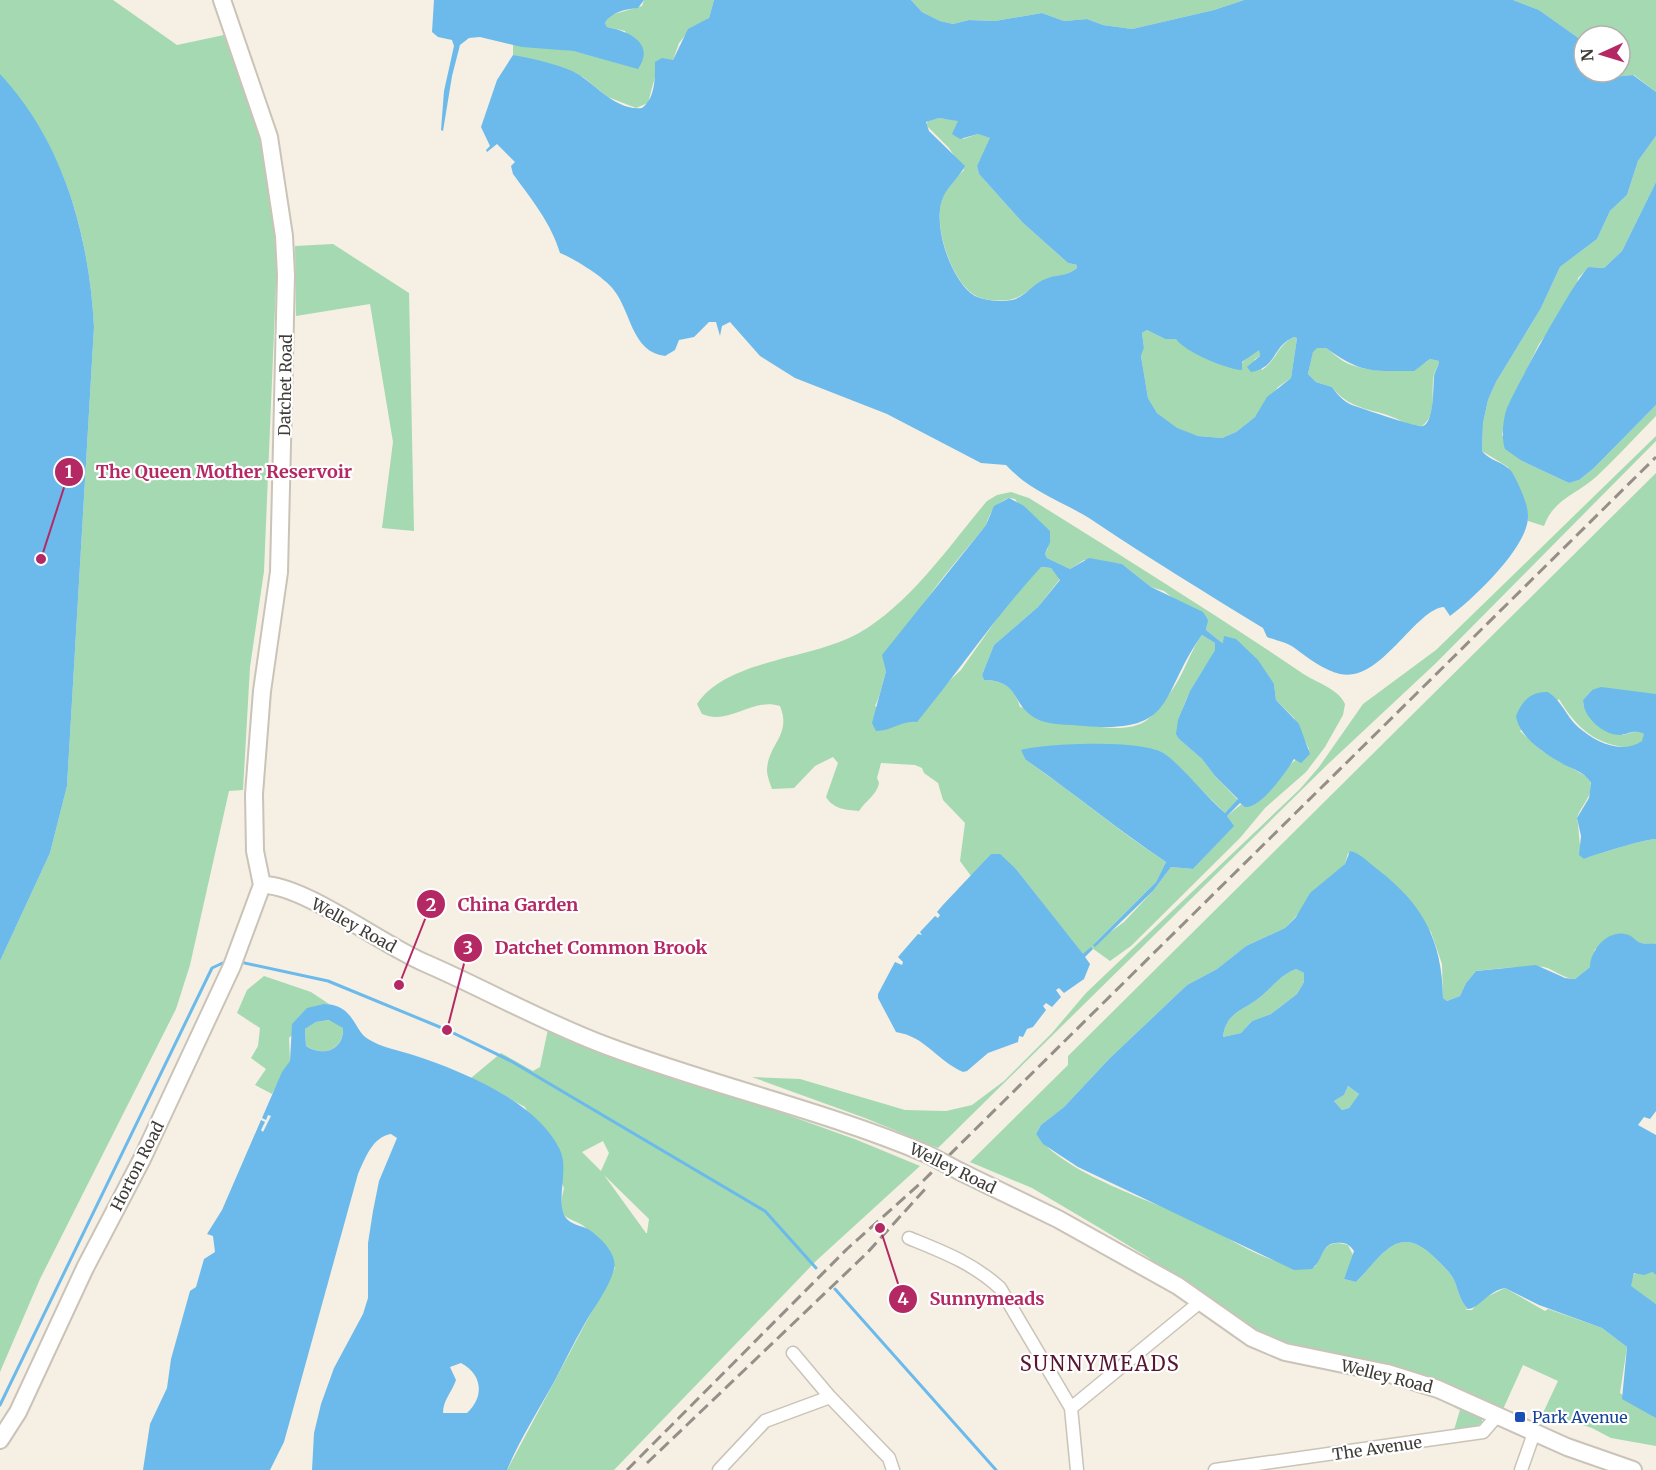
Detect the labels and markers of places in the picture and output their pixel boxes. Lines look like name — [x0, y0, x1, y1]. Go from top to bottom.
callout: The Queen Mother Reservoir — [54, 454, 365, 490]
callout: China Garden — [416, 886, 590, 922]
callout: Datchet Common Brook — [453, 930, 719, 966]
callout: Sunnymeads — [888, 1281, 1057, 1317]
place label: Park Avenue — [1532, 1407, 1628, 1427]
marker: Park Avenue — [1513, 1410, 1527, 1424]

